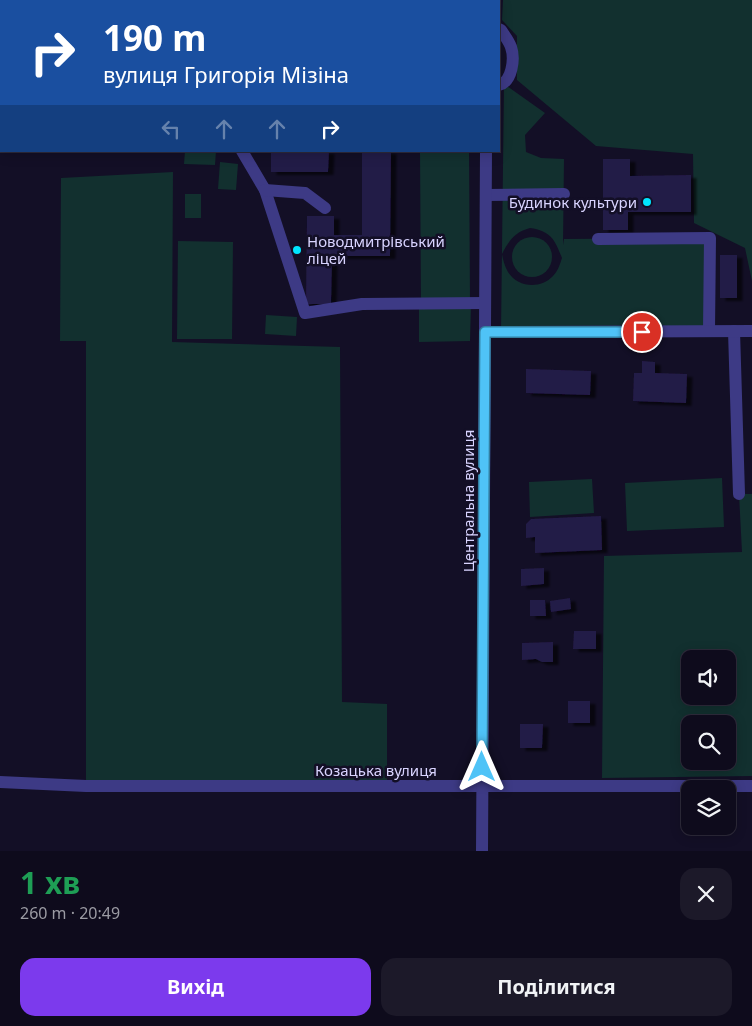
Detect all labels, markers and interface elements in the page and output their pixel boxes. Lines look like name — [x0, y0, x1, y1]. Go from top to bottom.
text: 190 m — [103, 14, 206, 61]
icon: right — [20, 20, 85, 85]
text: вулиця Григорія Мізіна — [103, 59, 349, 89]
icon: left — [157, 115, 185, 143]
icon: ahead — [210, 115, 238, 143]
icon: ahead — [263, 115, 291, 143]
icon: right — [316, 115, 344, 143]
place label: Будинок культури — [509, 192, 637, 212]
marker: Будинок культури — [641, 196, 653, 208]
place label: Новодмитрівський ліцей — [307, 231, 445, 268]
marker: Новодмитрівський ліцей — [291, 244, 303, 256]
pin — [621, 311, 663, 353]
icon: arrive — [628, 318, 656, 346]
street label: Центральна вулиця — [458, 430, 478, 572]
map controls — [681, 650, 736, 835]
button: sound — [681, 650, 736, 705]
button: search — [681, 715, 736, 770]
position arrow — [455, 740, 507, 792]
street label: Козацька вулиця — [315, 760, 437, 780]
button: layers — [681, 780, 736, 835]
text: 1 хв — [20, 862, 80, 903]
button: close — [680, 868, 732, 920]
text: 260 m · 20:49 — [20, 902, 120, 924]
button: Вихід — [20, 958, 371, 1016]
button: Поділитися — [381, 958, 732, 1016]

